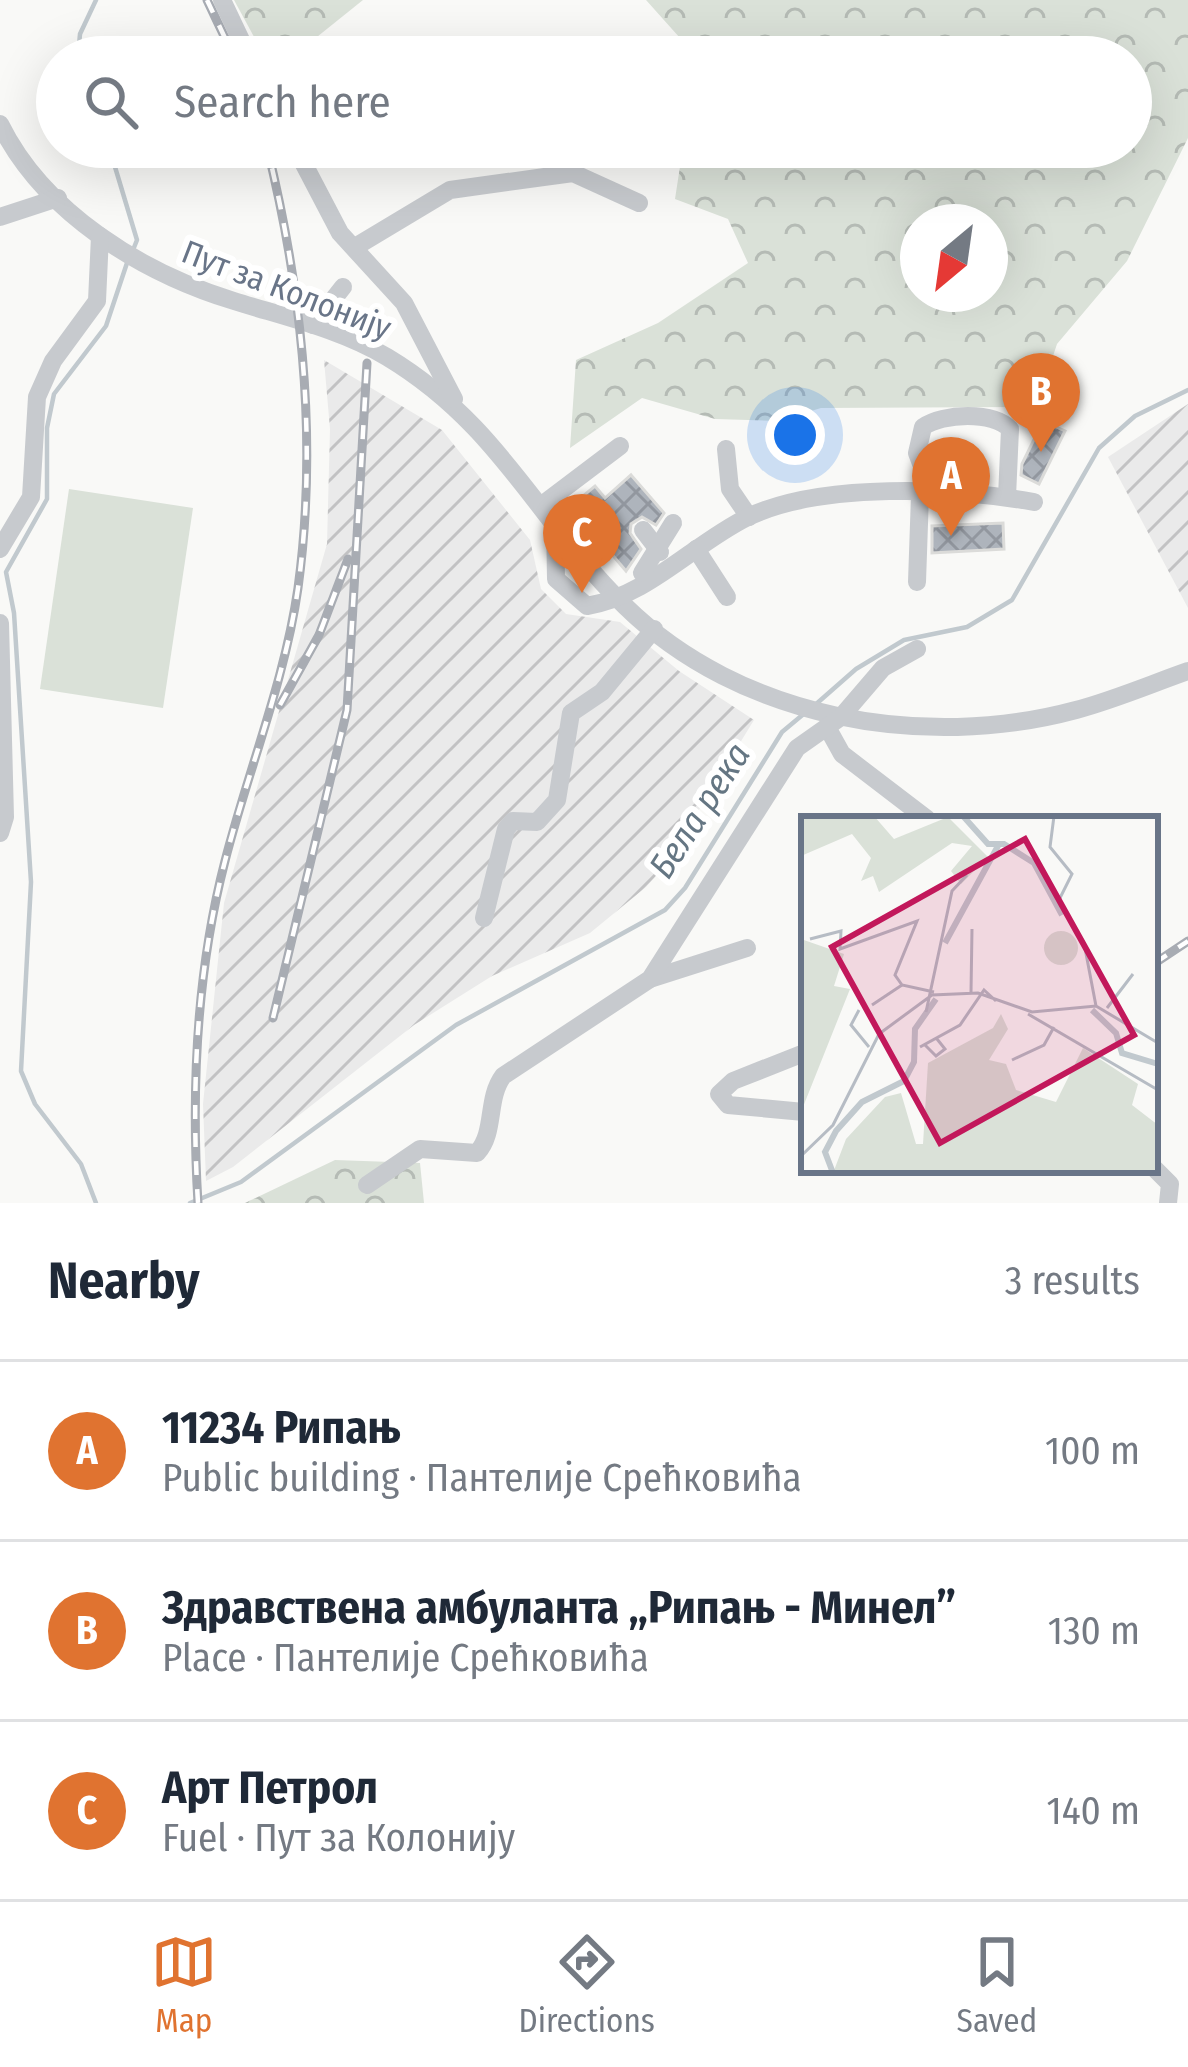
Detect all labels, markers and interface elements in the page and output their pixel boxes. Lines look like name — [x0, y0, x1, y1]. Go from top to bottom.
search box — [36, 36, 1152, 168]
icon: search — [78, 69, 144, 135]
text: Search here — [174, 75, 391, 129]
north arrow — [900, 204, 1008, 312]
street label: Пут за Колонију — [176, 232, 397, 348]
pin: B — [1002, 353, 1080, 452]
your location — [765, 405, 825, 465]
pin: A — [912, 437, 990, 536]
pin: C — [543, 494, 621, 593]
water label: Бела река — [640, 735, 760, 887]
inset map — [801, 816, 1158, 1173]
text: Nearby — [48, 1250, 200, 1312]
text: 3 results — [1005, 1258, 1140, 1304]
text: 11234 Рипањ — [162, 1401, 401, 1455]
text: A — [76, 1428, 98, 1474]
text: 100 m — [1045, 1428, 1140, 1474]
text: Public building · Пантелије Срећковића — [162, 1455, 802, 1501]
text: Здравствена амбуланта „Рипањ - Минел” — [162, 1581, 956, 1635]
text: B — [76, 1608, 98, 1654]
text: 130 m — [1048, 1608, 1140, 1654]
text: Place · Пантелије Срећковића — [162, 1635, 649, 1681]
text: Арт Петрол — [162, 1761, 378, 1815]
text: C — [77, 1788, 97, 1834]
text: 140 m — [1046, 1788, 1140, 1834]
text: Fuel · Пут за Колонију — [162, 1815, 515, 1861]
tab: Map — [151, 1929, 217, 2041]
tab: Directions — [518, 1929, 655, 2041]
tab: Saved — [957, 1929, 1037, 2041]

